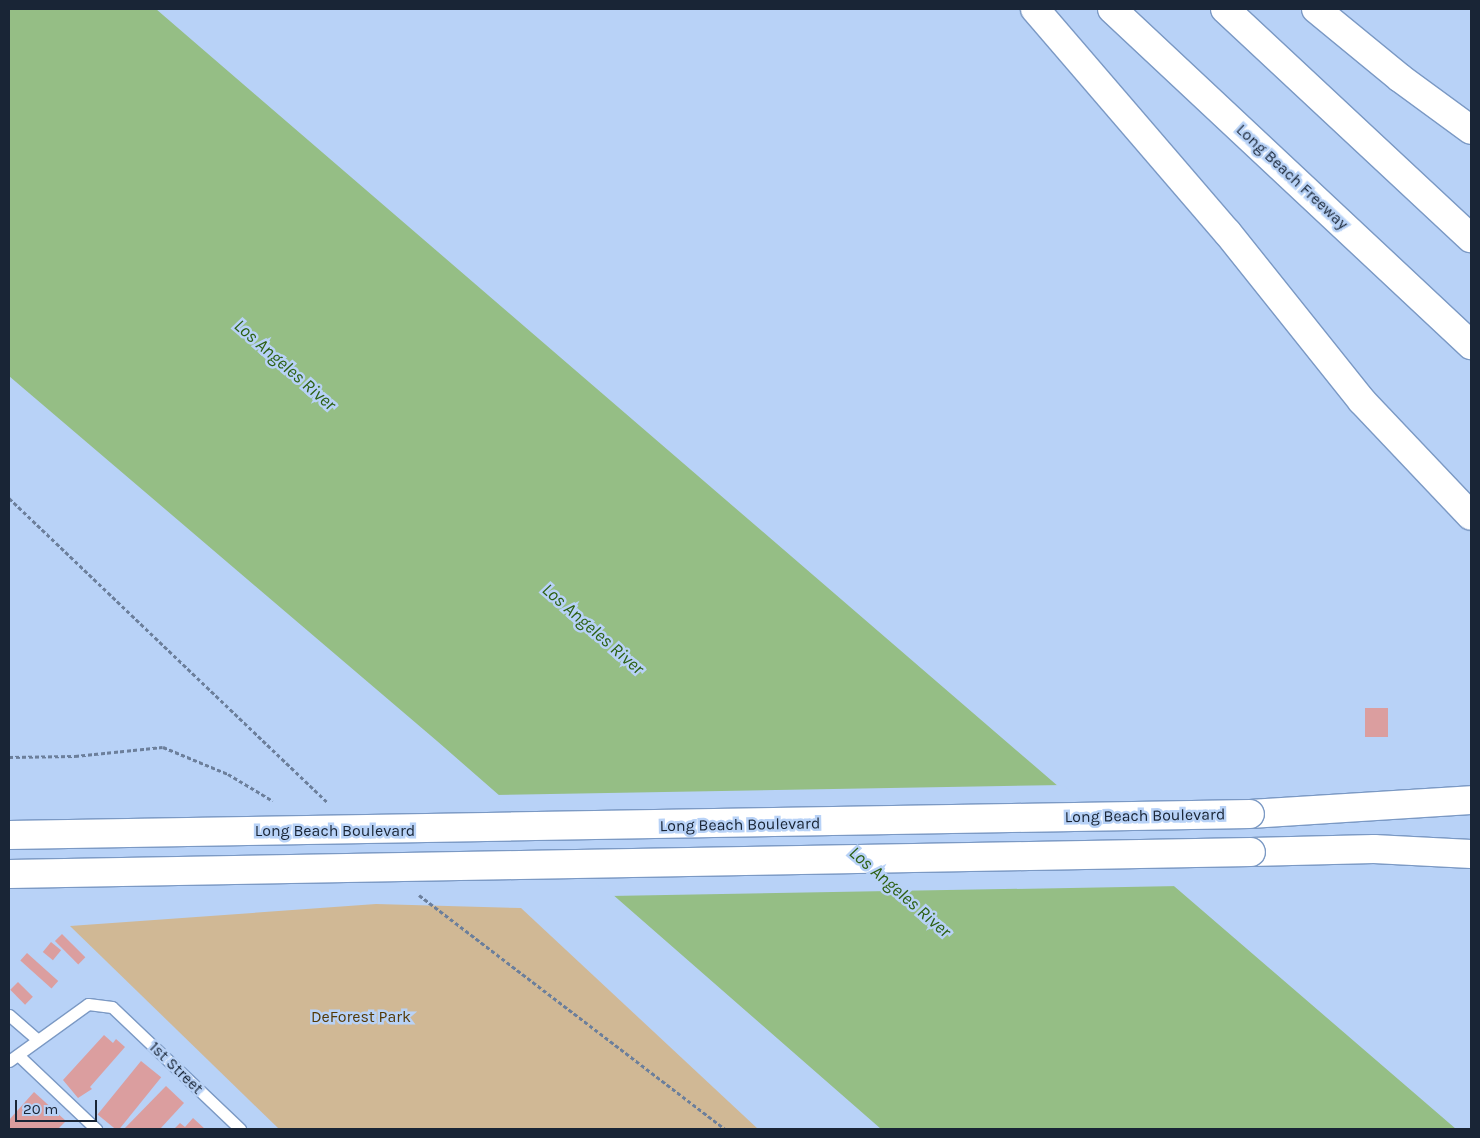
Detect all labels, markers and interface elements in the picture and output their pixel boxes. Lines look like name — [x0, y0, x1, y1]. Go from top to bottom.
street label: Long Beach Freeway — [1232, 120, 1352, 234]
water label: Los Angeles River — [230, 315, 340, 415]
water label: Los Angeles River — [538, 579, 648, 679]
street label: Long Beach Boulevard — [1065, 805, 1225, 827]
street label: Long Beach Boulevard — [660, 814, 820, 836]
street label: Long Beach Boulevard — [255, 821, 415, 841]
water label: Los Angeles River — [845, 842, 955, 942]
park label: DeForest Park — [311, 1007, 411, 1027]
street label: 1st Street — [145, 1038, 207, 1098]
scale bar — [18, 1090, 100, 1122]
text: 20 m — [23, 1100, 58, 1118]

